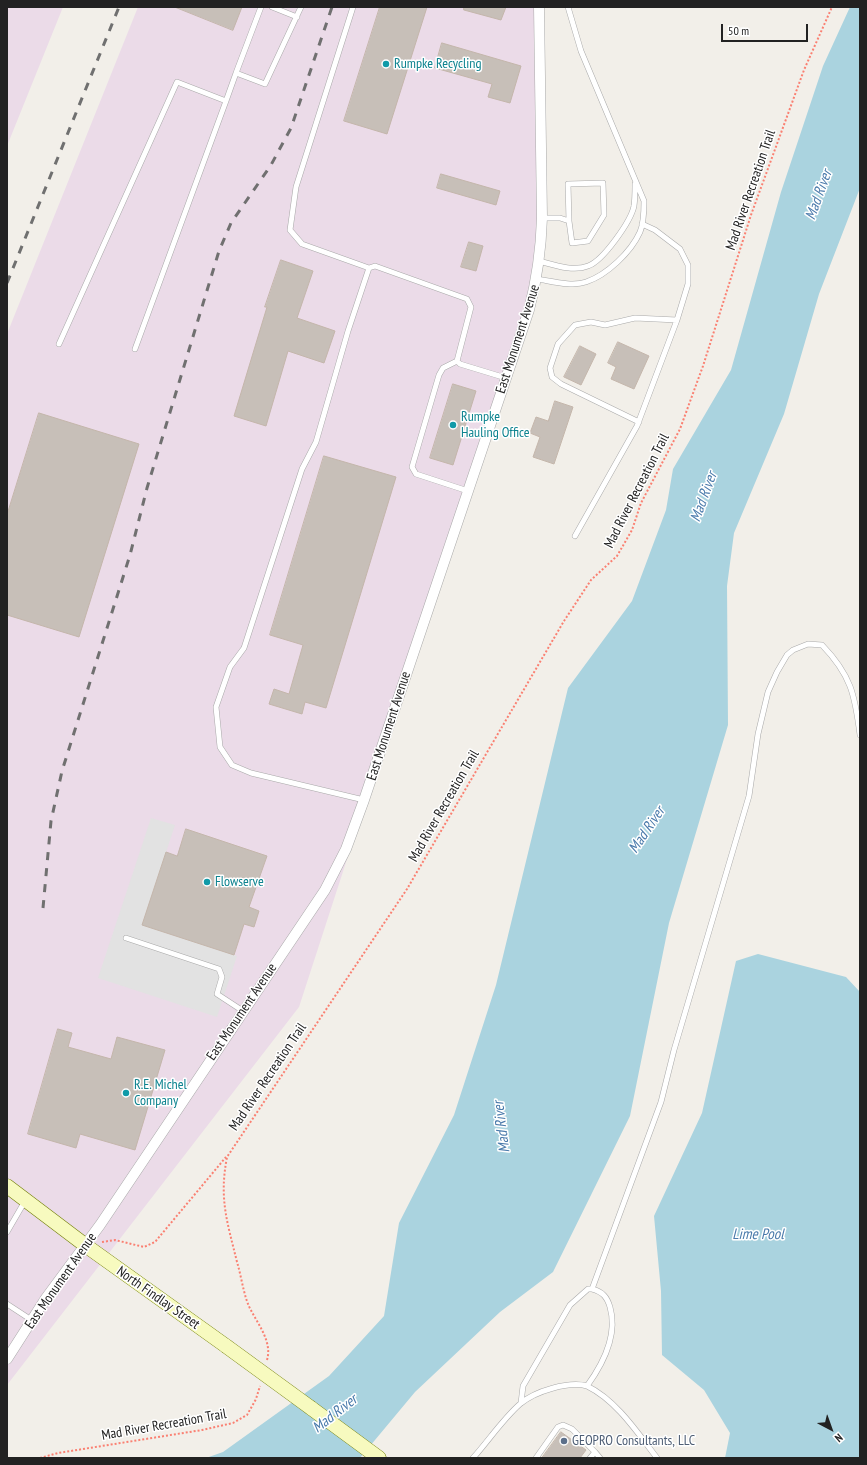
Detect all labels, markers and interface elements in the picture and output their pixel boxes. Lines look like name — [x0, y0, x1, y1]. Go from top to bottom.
scale bar — [723, 16, 810, 42]
text: 50 m — [728, 23, 749, 38]
place label: Rumpke Recycling — [394, 56, 481, 72]
marker: Rumpke Recycling — [381, 59, 391, 69]
street label: Mad River Recreation Trail — [723, 128, 779, 252]
water label: Mad River — [802, 168, 836, 222]
street label: East Monument Avenue — [492, 282, 544, 396]
place label: Rumpke Hauling Office — [461, 409, 530, 442]
marker: Rumpke Hauling Office — [448, 420, 458, 430]
street label: Mad River Recreation Trail — [601, 431, 673, 551]
water label: Mad River — [687, 470, 721, 524]
street label: East Monument Avenue — [363, 669, 415, 783]
street label: Mad River Recreation Trail — [405, 747, 483, 865]
water label: Mad River — [625, 803, 669, 857]
place label: Flowserve — [215, 874, 264, 890]
marker: Flowserve — [202, 877, 212, 887]
street label: East Monument Avenue — [203, 960, 281, 1064]
street label: Mad River Recreation Trail — [226, 1020, 310, 1134]
place label: R.E. Michel Company — [134, 1077, 187, 1110]
marker: R.E. Michel Company — [121, 1088, 131, 1098]
water label: Mad River — [490, 1100, 514, 1154]
water label: Lime Pool — [732, 1226, 784, 1244]
street label: East Monument Avenue — [22, 1230, 100, 1332]
street label: North Findlay Street — [113, 1263, 203, 1333]
water label: Mad River — [309, 1391, 361, 1437]
street label: Mad River Recreation Trail — [100, 1406, 228, 1444]
north arrow — [811, 1409, 851, 1449]
text: N — [832, 1431, 846, 1445]
place label: GEOPRO Consultants, LLC — [572, 1433, 695, 1449]
marker: GEOPRO Consultants, LLC — [559, 1436, 569, 1446]

